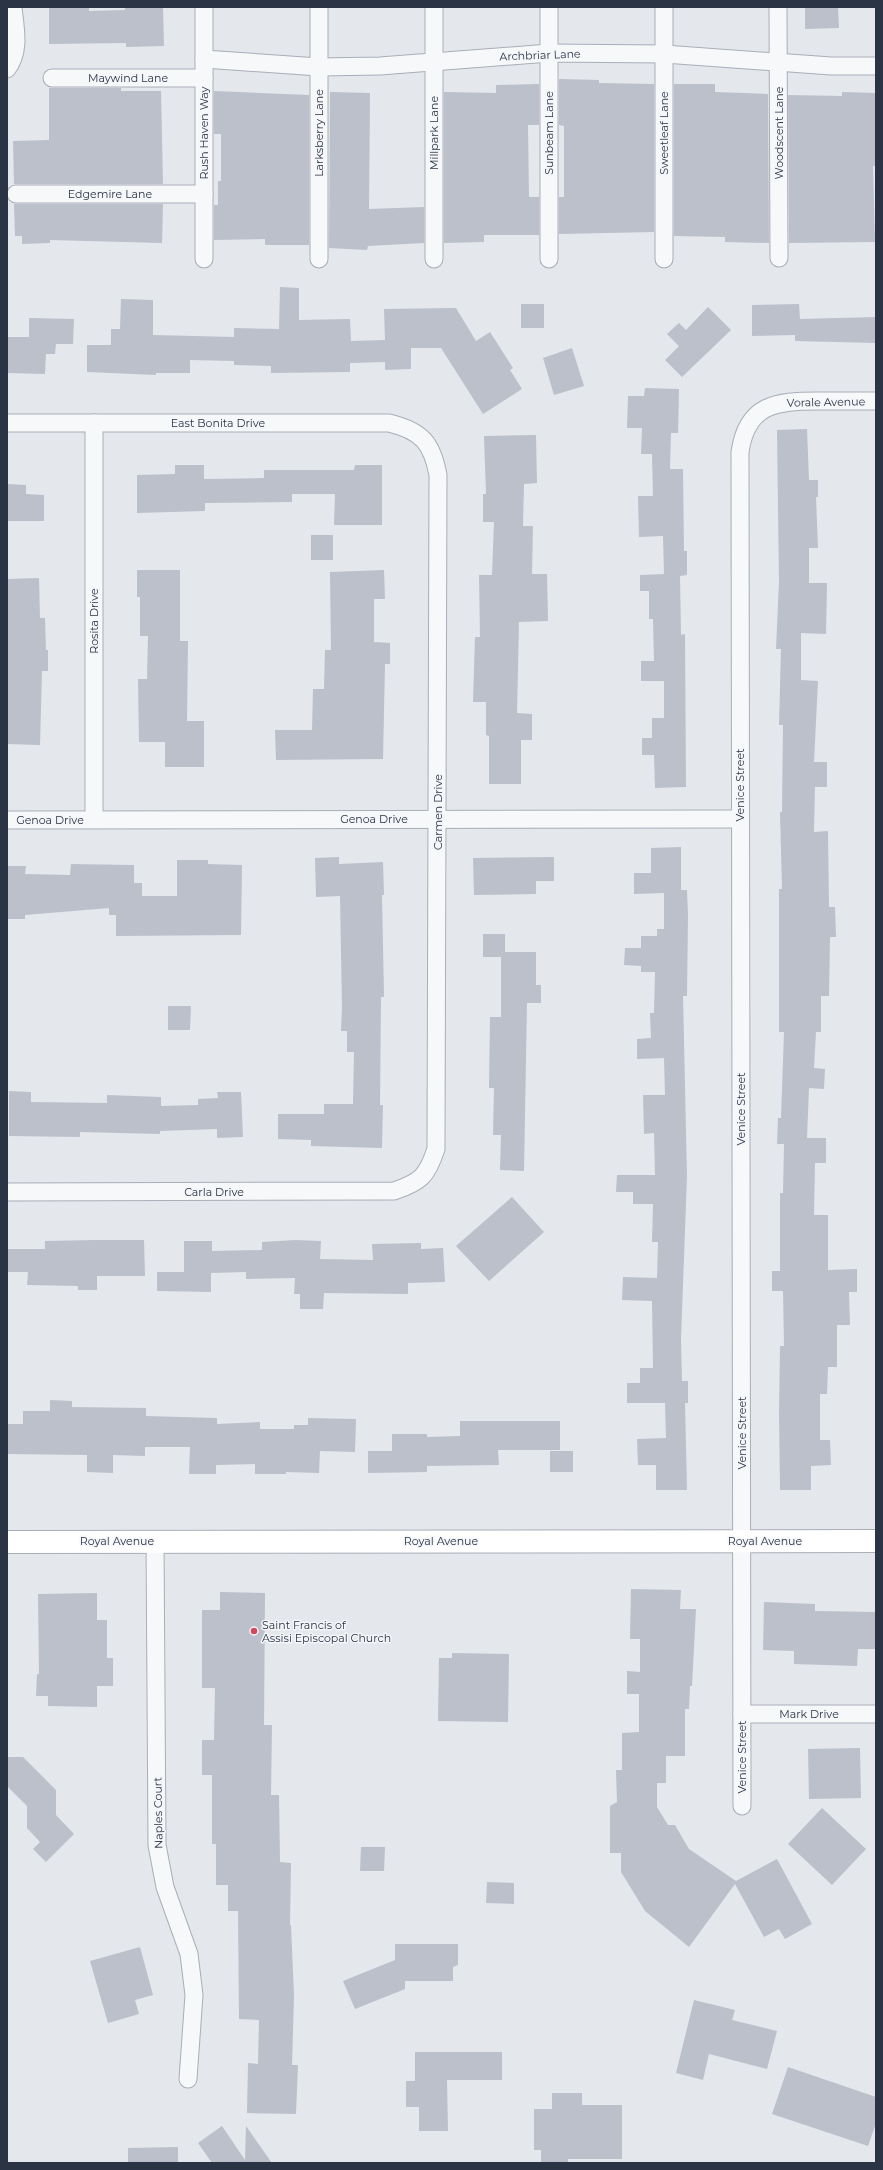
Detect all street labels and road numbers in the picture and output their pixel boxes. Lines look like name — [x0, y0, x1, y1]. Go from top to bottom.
street label: Archbriar Lane — [499, 47, 581, 63]
street label: Maywind Lane — [88, 71, 168, 85]
street label: Rush Haven Way — [197, 86, 211, 179]
street label: Woodscent Lane — [772, 86, 786, 179]
street label: Larksberry Lane — [312, 89, 326, 177]
street label: Sunbeam Lane — [542, 91, 556, 175]
street label: Sweetleaf Lane — [657, 91, 671, 175]
street label: Millpark Lane — [427, 96, 441, 170]
street label: Edgemire Lane — [68, 187, 153, 201]
street label: Vorale Avenue — [787, 394, 866, 410]
street label: East Bonita Drive — [171, 416, 266, 430]
street label: Rosita Drive — [87, 588, 101, 654]
street label: Venice Street — [733, 748, 747, 822]
street label: Carmen Drive — [431, 774, 445, 850]
street label: Genoa Drive — [340, 812, 408, 826]
street label: Genoa Drive — [16, 813, 84, 827]
street label: Venice Street — [734, 1072, 748, 1146]
street label: Carla Drive — [184, 1185, 244, 1199]
street label: Venice Street — [735, 1396, 749, 1470]
street label: Royal Avenue — [80, 1534, 154, 1548]
street label: Royal Avenue — [404, 1534, 478, 1548]
street label: Royal Avenue — [728, 1534, 802, 1548]
street label: Mark Drive — [779, 1707, 839, 1721]
street label: Venice Street — [735, 1720, 749, 1794]
street label: Naples Court — [150, 1777, 166, 1849]

